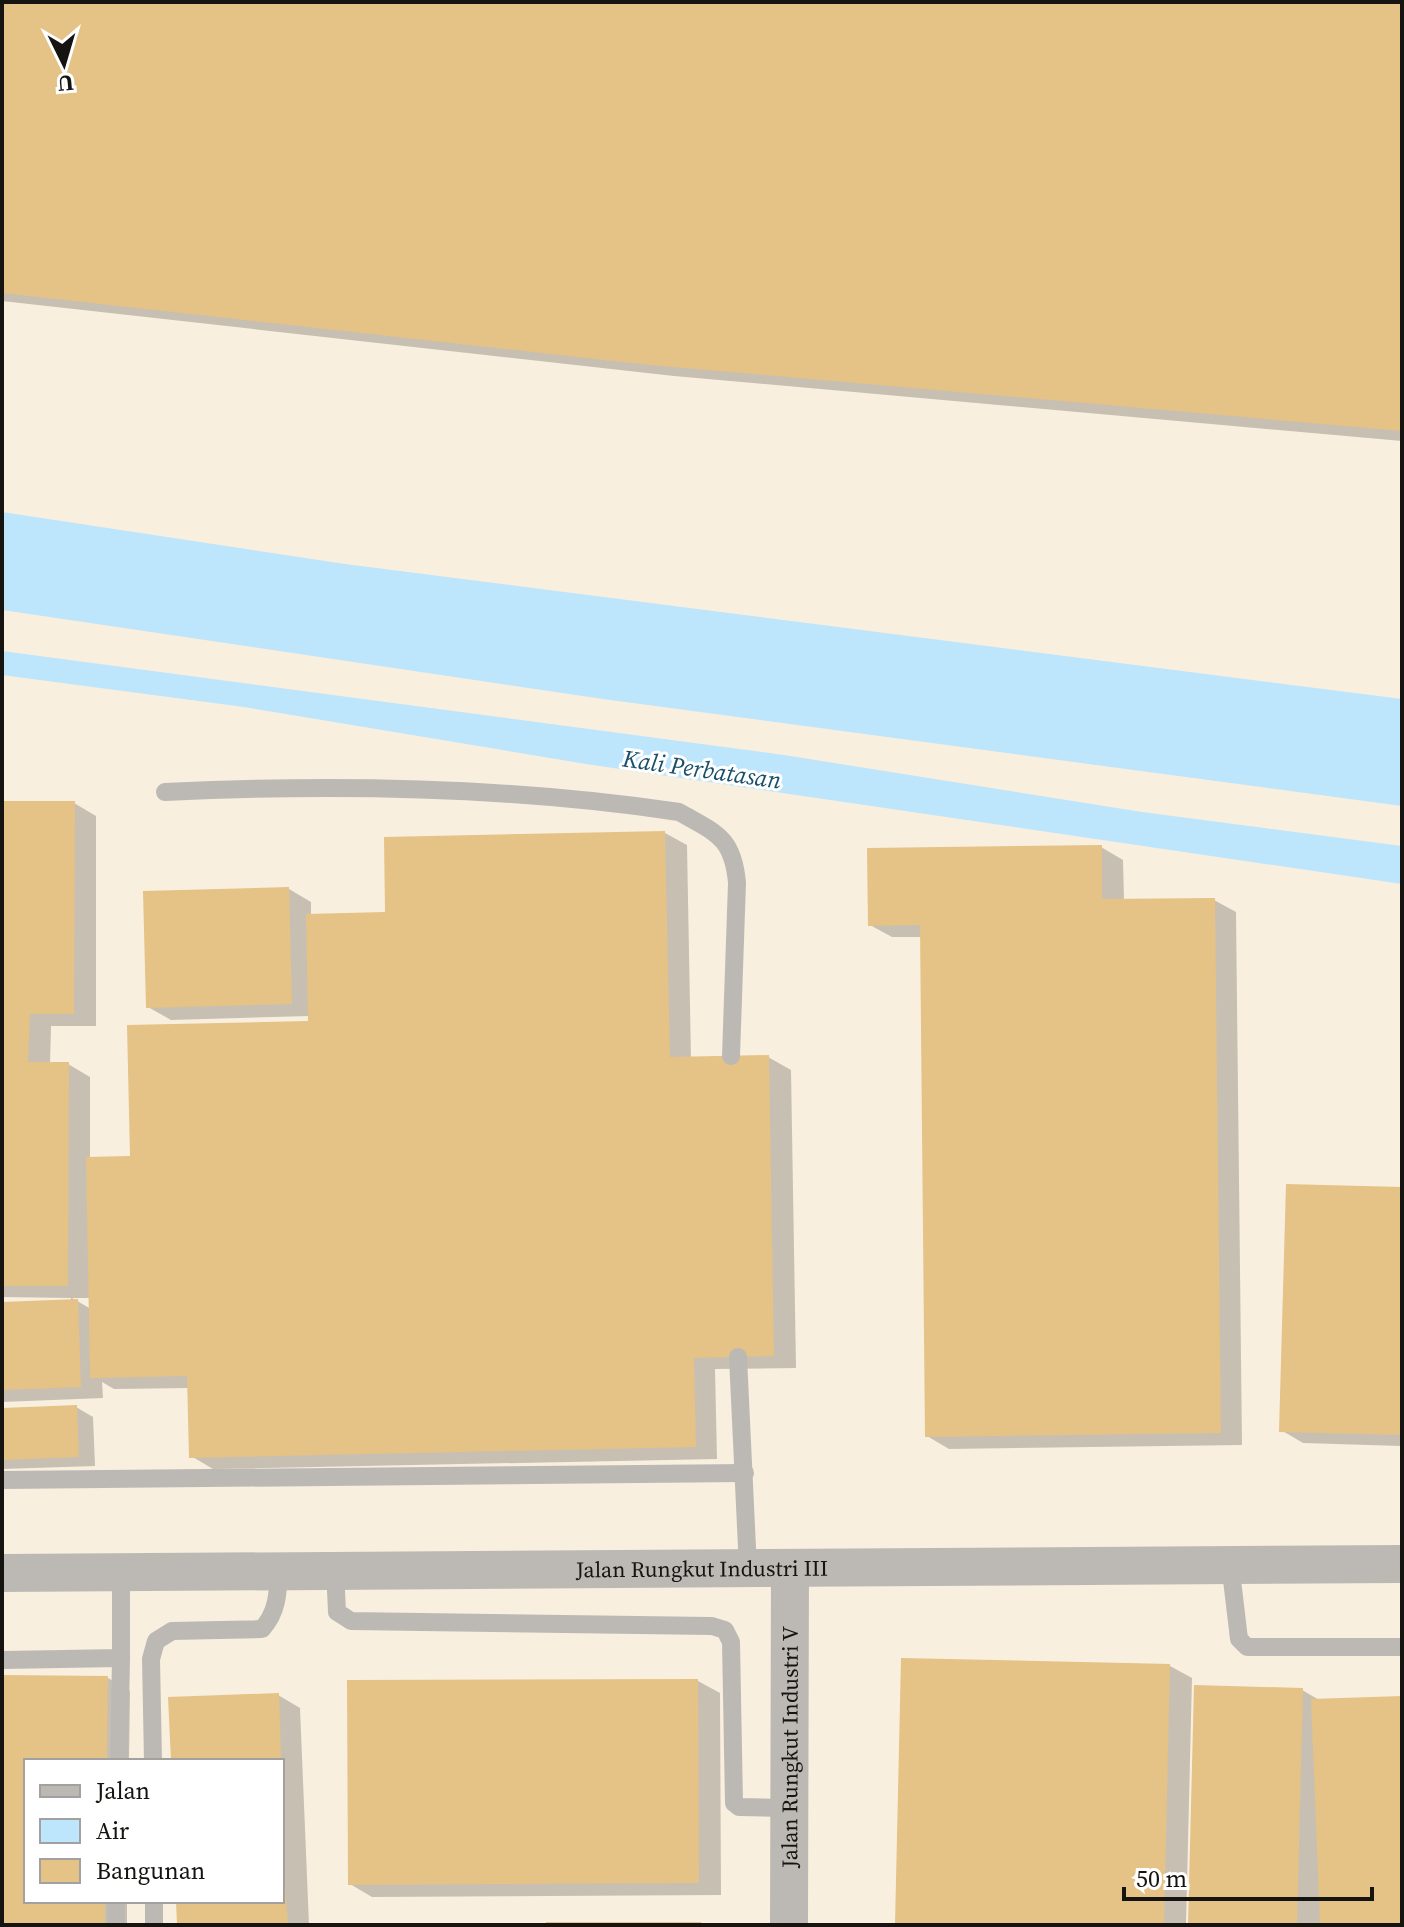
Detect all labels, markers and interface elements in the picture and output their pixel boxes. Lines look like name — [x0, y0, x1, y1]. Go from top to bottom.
north arrow — [24, 24, 104, 104]
text: U — [56, 68, 75, 100]
water label: Kali Perbatasan — [620, 741, 784, 797]
street label: Jalan Rungkut Industri III — [575, 1553, 828, 1584]
street label: Jalan Rungkut Industri V — [774, 1626, 805, 1869]
legend — [24, 1759, 284, 1903]
text: Jalan — [95, 1774, 150, 1807]
text: Air — [96, 1814, 129, 1847]
scale bar — [1124, 1851, 1372, 1901]
text: Bangunan — [96, 1854, 205, 1887]
text: 50 m — [1136, 1862, 1187, 1895]

